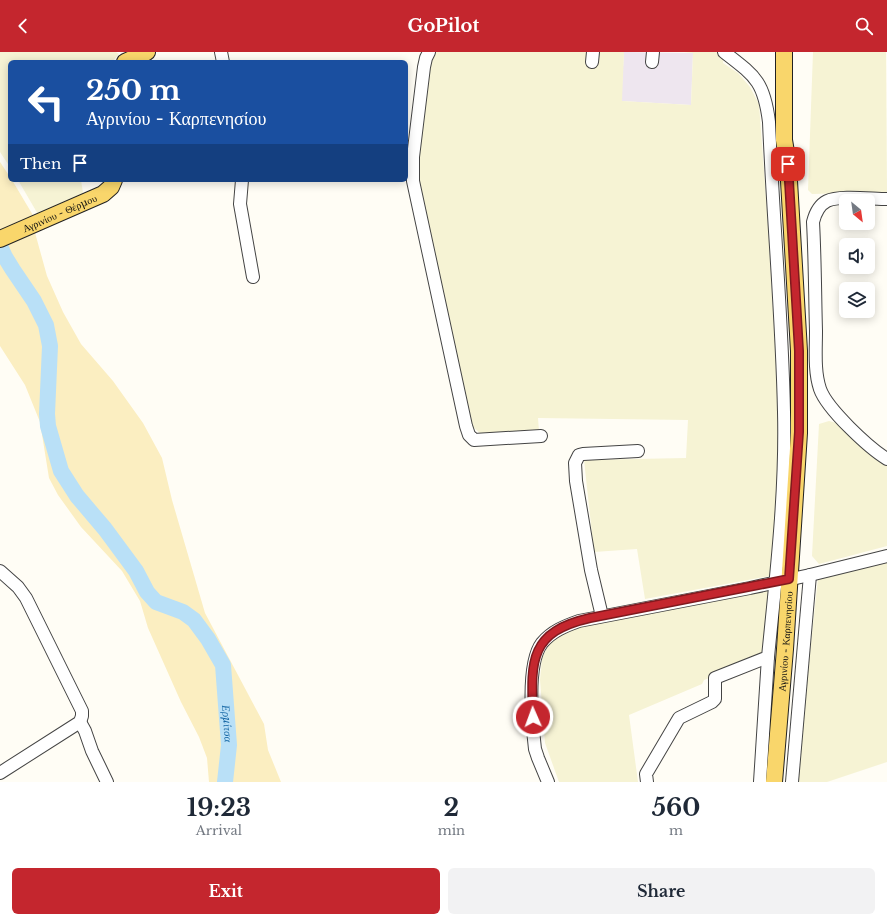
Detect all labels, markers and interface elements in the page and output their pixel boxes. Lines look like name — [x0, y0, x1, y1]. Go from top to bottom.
icon: back — [12, 15, 34, 37]
text: GoPilot — [408, 15, 479, 37]
icon: search — [853, 15, 875, 37]
text: 250 m — [86, 73, 180, 108]
icon: left — [20, 76, 72, 128]
text: Αγρινίου - Καρπενησίου — [86, 108, 267, 130]
pin — [771, 147, 805, 181]
icon: arrive — [69, 152, 91, 174]
icon: arrive — [777, 153, 799, 175]
text: Then — [20, 154, 61, 173]
street label: Αγρινίου - Θέρμου — [20, 191, 99, 235]
north arrow — [839, 194, 875, 230]
map controls — [839, 194, 875, 318]
button: sound — [839, 238, 875, 274]
button: layers — [839, 282, 875, 318]
street label: Αγρινίου - Καρπενησίου — [775, 591, 795, 692]
position arrow — [512, 696, 554, 738]
water label: Ερμίτσα — [219, 703, 236, 743]
text: 19:23 — [187, 793, 251, 822]
text: 2 — [444, 793, 459, 822]
text: 560 — [652, 793, 700, 822]
text: Arrival — [196, 822, 242, 839]
text: min — [438, 822, 465, 839]
text: m — [669, 822, 683, 839]
button: Exit — [12, 868, 440, 914]
button: Share — [448, 868, 875, 914]

